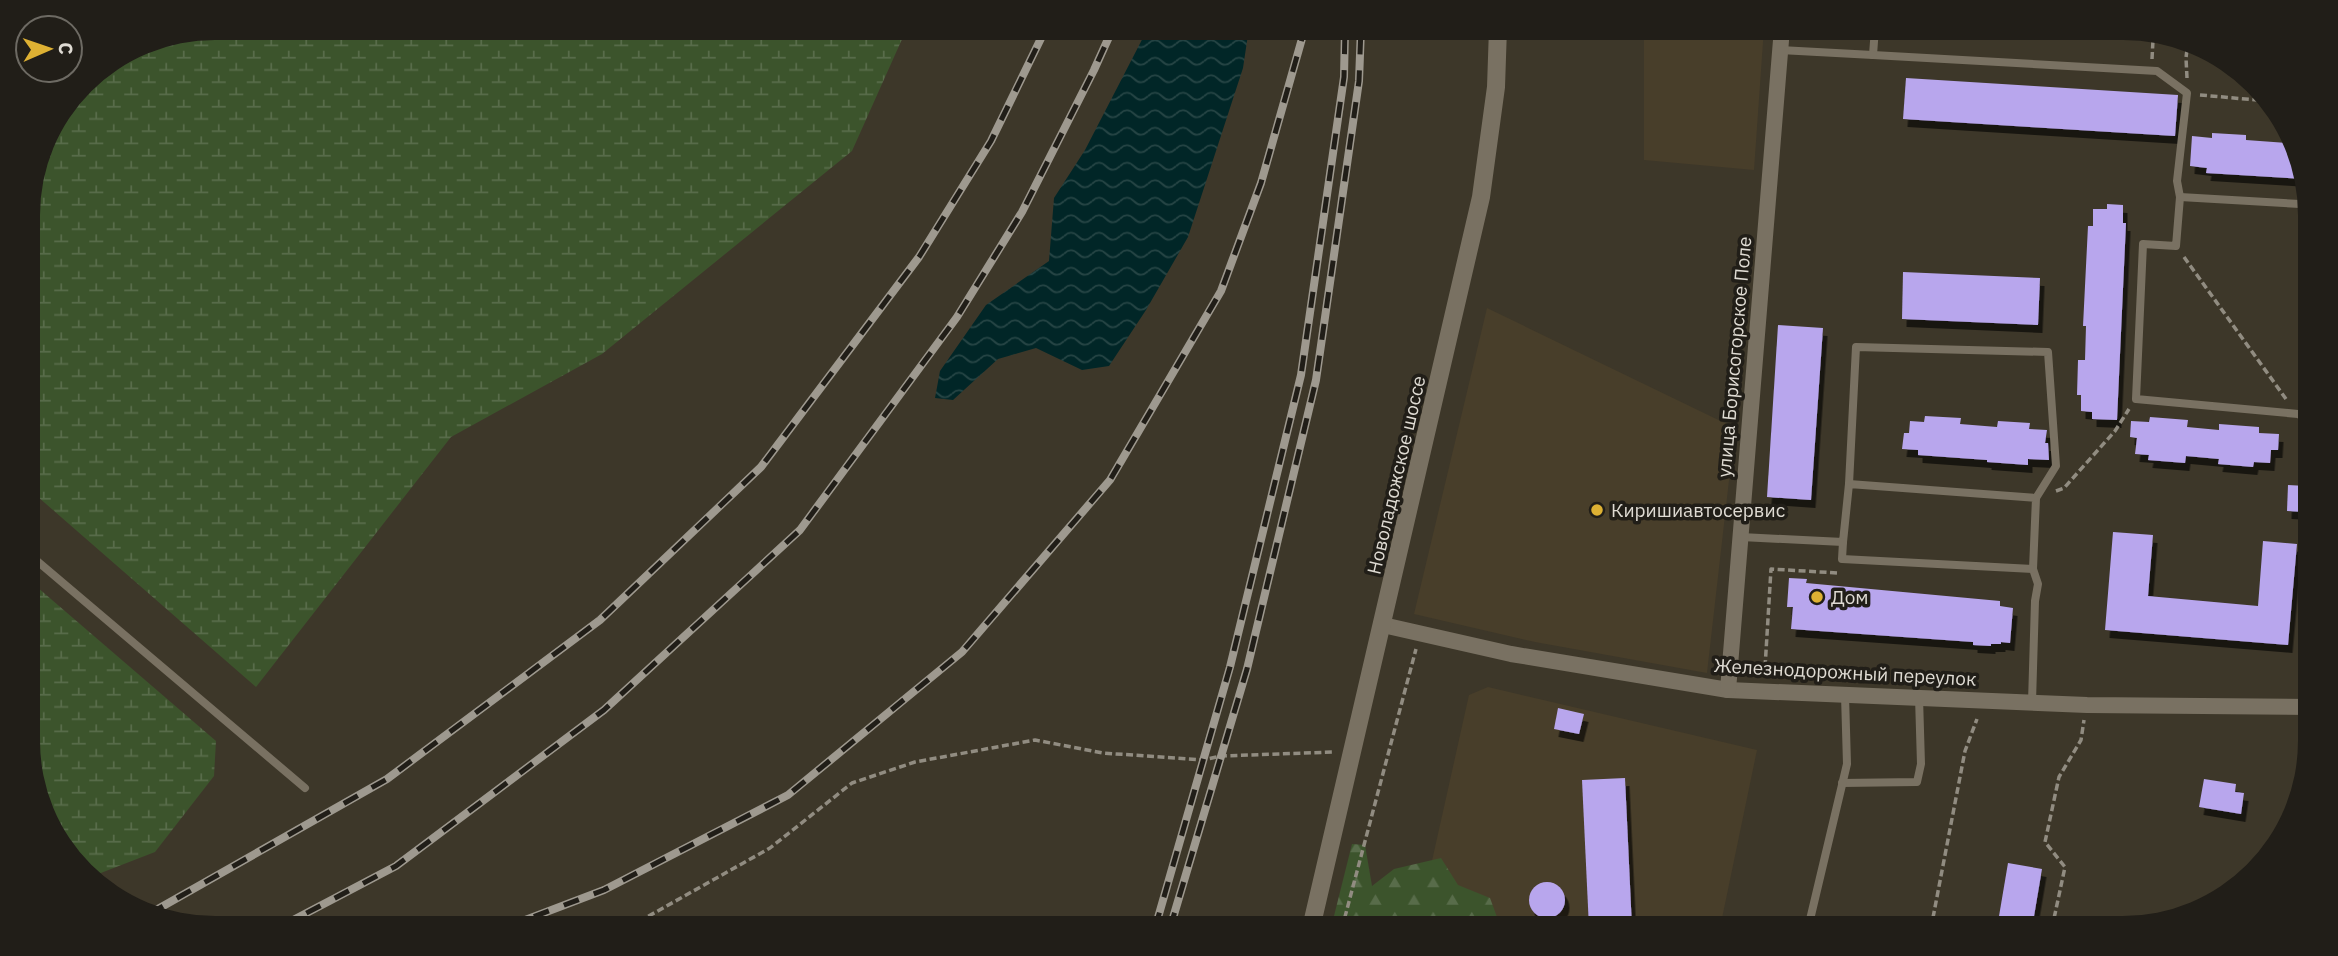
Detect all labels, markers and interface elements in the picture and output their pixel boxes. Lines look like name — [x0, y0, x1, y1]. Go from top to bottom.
north arrow — [14, 14, 84, 84]
text: С — [54, 42, 78, 55]
street label: улица Борисогорское Поле — [1712, 235, 1756, 479]
street label: Новоладожское шоссе — [1361, 373, 1431, 577]
place label: Киришиавтосервис — [1611, 498, 1786, 522]
marker: Киришиавтосервис — [1589, 502, 1605, 518]
place label: Дом — [1831, 585, 1869, 609]
marker: Дом — [1809, 589, 1825, 605]
street label: Железнодорожный переулок — [1713, 653, 1977, 691]

